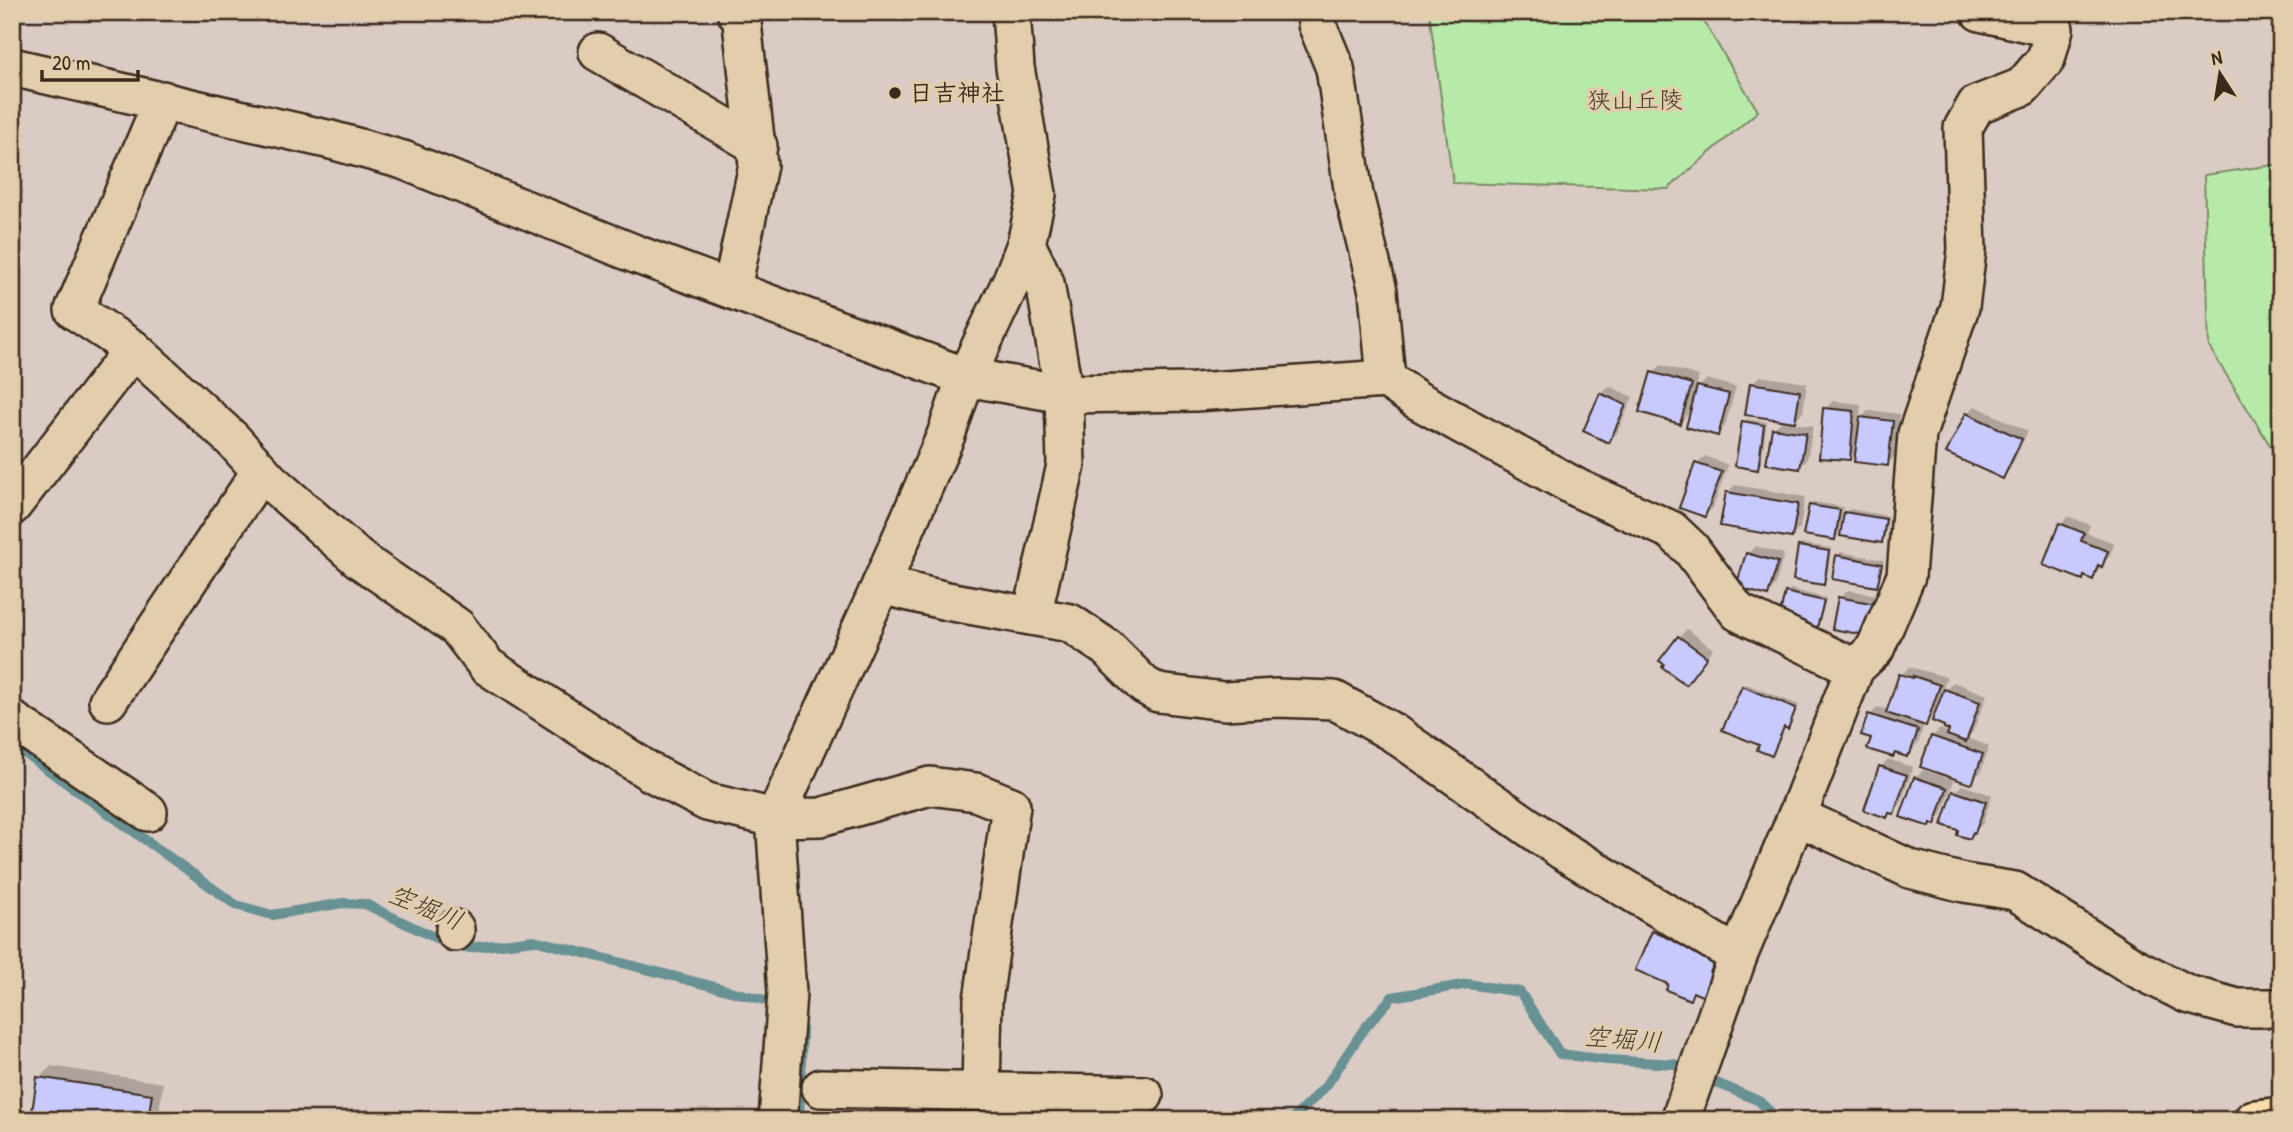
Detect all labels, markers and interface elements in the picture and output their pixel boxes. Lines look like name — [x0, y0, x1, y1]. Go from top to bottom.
scale bar — [42, 38, 138, 82]
north arrow — [2184, 38, 2254, 108]
text: N — [2209, 44, 2224, 71]
text: 20 m — [52, 48, 90, 77]
place label: 日吉神社 — [909, 76, 1005, 108]
park label: 狭山丘陵 — [1587, 83, 1683, 115]
marker: 日吉神社 — [887, 85, 903, 101]
water label: 空堀川 — [383, 875, 469, 938]
water label: 空堀川 — [1583, 1018, 1663, 1059]

